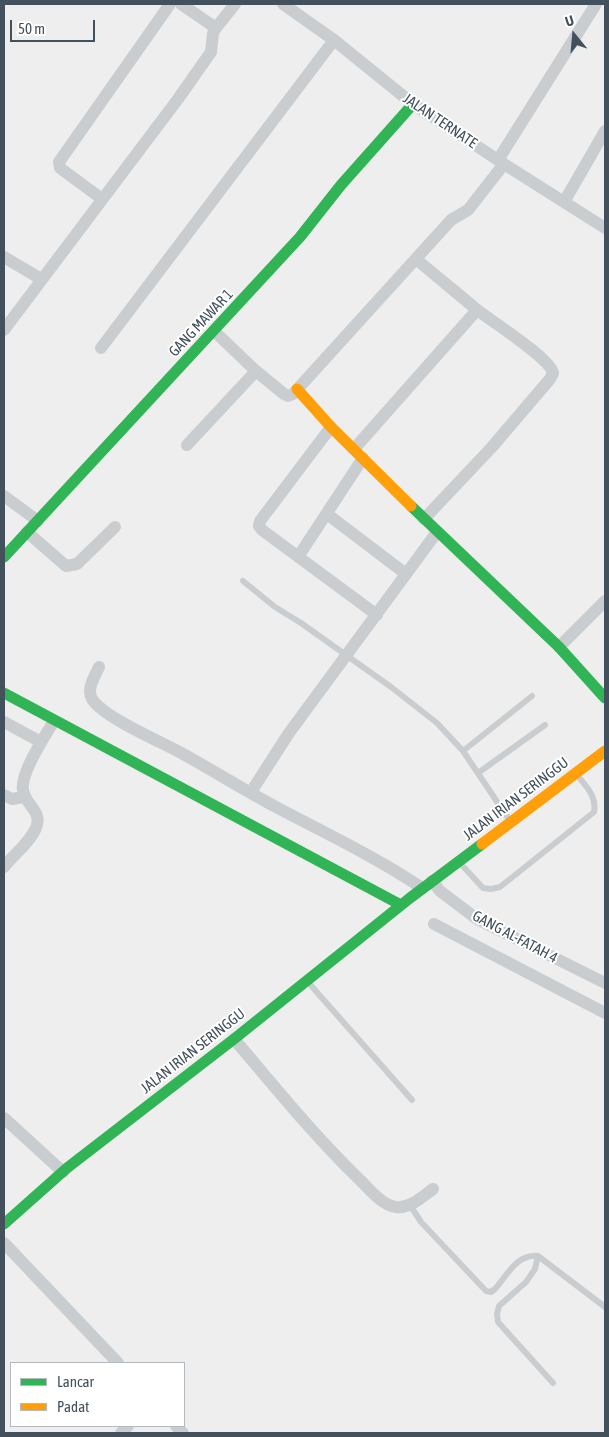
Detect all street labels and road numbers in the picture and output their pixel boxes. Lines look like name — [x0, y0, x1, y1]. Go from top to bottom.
street label: JALAN TERNATE — [400, 90, 480, 152]
street label: GANG MAWAR 1 — [165, 285, 237, 361]
street label: JALAN IRIAN SERINGGU — [460, 754, 572, 844]
street label: GANG AL-FATAH 4 — [469, 907, 561, 967]
street label: JALAN IRIAN SERINGGU — [137, 1005, 249, 1097]

